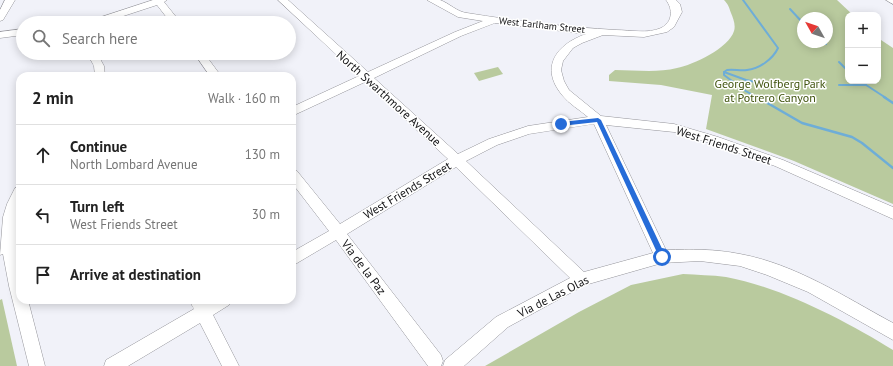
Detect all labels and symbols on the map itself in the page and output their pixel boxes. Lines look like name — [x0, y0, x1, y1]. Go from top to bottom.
north arrow — [797, 12, 833, 48]
street label: West Earlham Street — [498, 14, 586, 36]
street label: North Swarthmore Avenue — [334, 47, 444, 149]
park label: George Wolfberg Park at Potrero Canyon — [715, 76, 826, 105]
route end — [552, 115, 570, 133]
street label: West Friends Street — [674, 123, 774, 167]
street label: West Friends Street — [361, 158, 453, 222]
street label: Via de la Paz — [338, 236, 390, 298]
route start — [653, 248, 671, 266]
street label: Via de Las Olas — [514, 272, 591, 321]

